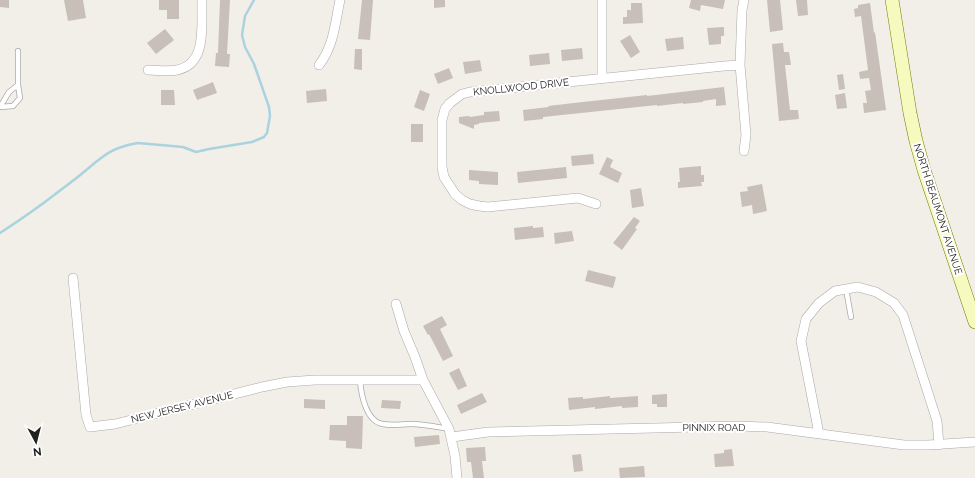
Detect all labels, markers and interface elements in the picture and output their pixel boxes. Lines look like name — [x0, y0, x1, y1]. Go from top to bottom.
street label: KNOLLWOOD DRIVE — [473, 76, 569, 98]
street label: NORTH BEAUMONT AVENUE — [912, 142, 964, 276]
street label: NEW JERSEY AVENUE — [130, 389, 234, 425]
north arrow — [16, 422, 56, 462]
street label: PINNIX ROAD — [682, 422, 746, 433]
text: N — [32, 444, 42, 458]

